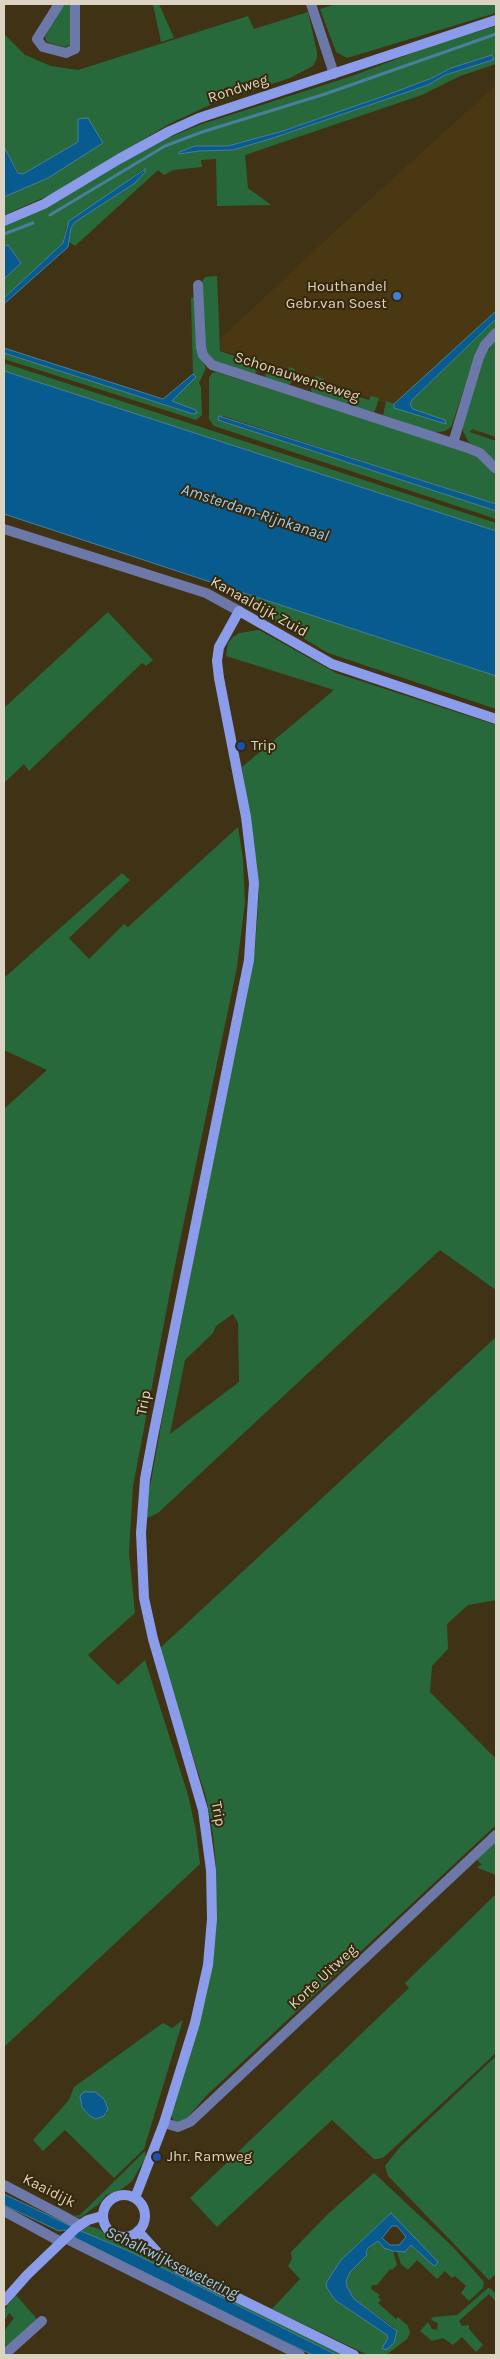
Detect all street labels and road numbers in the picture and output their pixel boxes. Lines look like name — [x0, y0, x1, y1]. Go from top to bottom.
street label: Rondweg — [206, 71, 270, 107]
street label: Schonauwenseweg — [232, 348, 362, 406]
street label: Kanaaldijk Zuid — [207, 573, 311, 641]
street label: Trip — [133, 1389, 155, 1417]
street label: Trip — [207, 1800, 229, 1828]
street label: Korte Uitweg — [285, 1941, 361, 2013]
street label: Kaaidijk — [20, 2170, 78, 2212]

